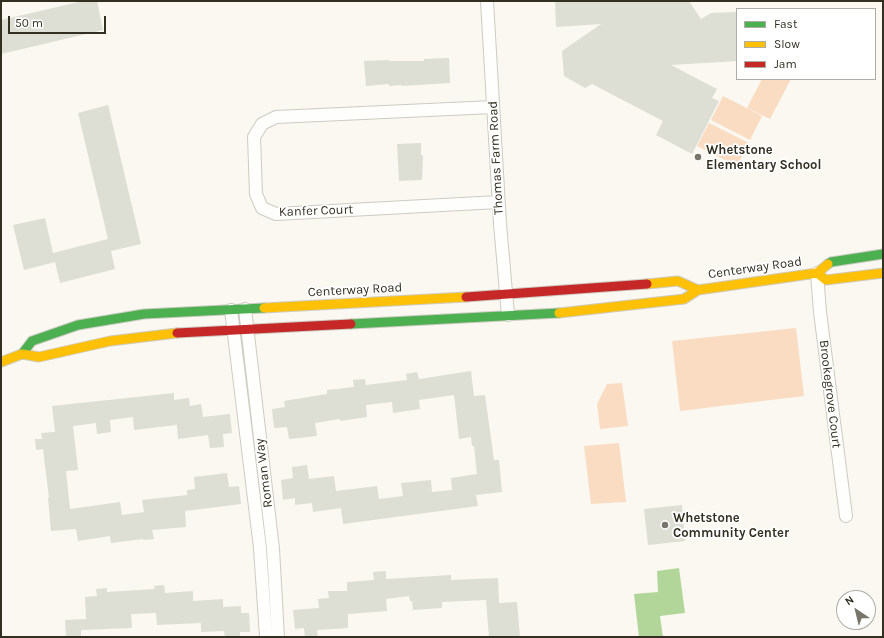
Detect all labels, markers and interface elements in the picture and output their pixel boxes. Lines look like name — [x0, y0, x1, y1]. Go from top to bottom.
scale bar — [10, 8, 108, 34]
legend — [736, 8, 876, 80]
text: 50 m — [15, 16, 43, 30]
text: Fast — [774, 17, 797, 31]
text: Slow — [774, 37, 800, 51]
text: Jam — [774, 57, 797, 71]
street label: Thomas Farm Road — [485, 101, 507, 215]
place label: Whetstone Elementary School — [706, 142, 821, 173]
marker: Whetstone Elementary School — [693, 152, 703, 162]
street label: Kanfer Court — [279, 202, 353, 220]
street label: Centerway Road — [707, 254, 803, 282]
street label: Centerway Road — [307, 280, 403, 300]
street label: Brookegrove Court — [816, 339, 844, 449]
street label: Roman Way — [252, 437, 276, 509]
place label: Whetstone Community Center — [673, 510, 789, 541]
marker: Whetstone Community Center — [660, 520, 670, 530]
north arrow — [836, 590, 876, 630]
text: N — [842, 593, 856, 608]

